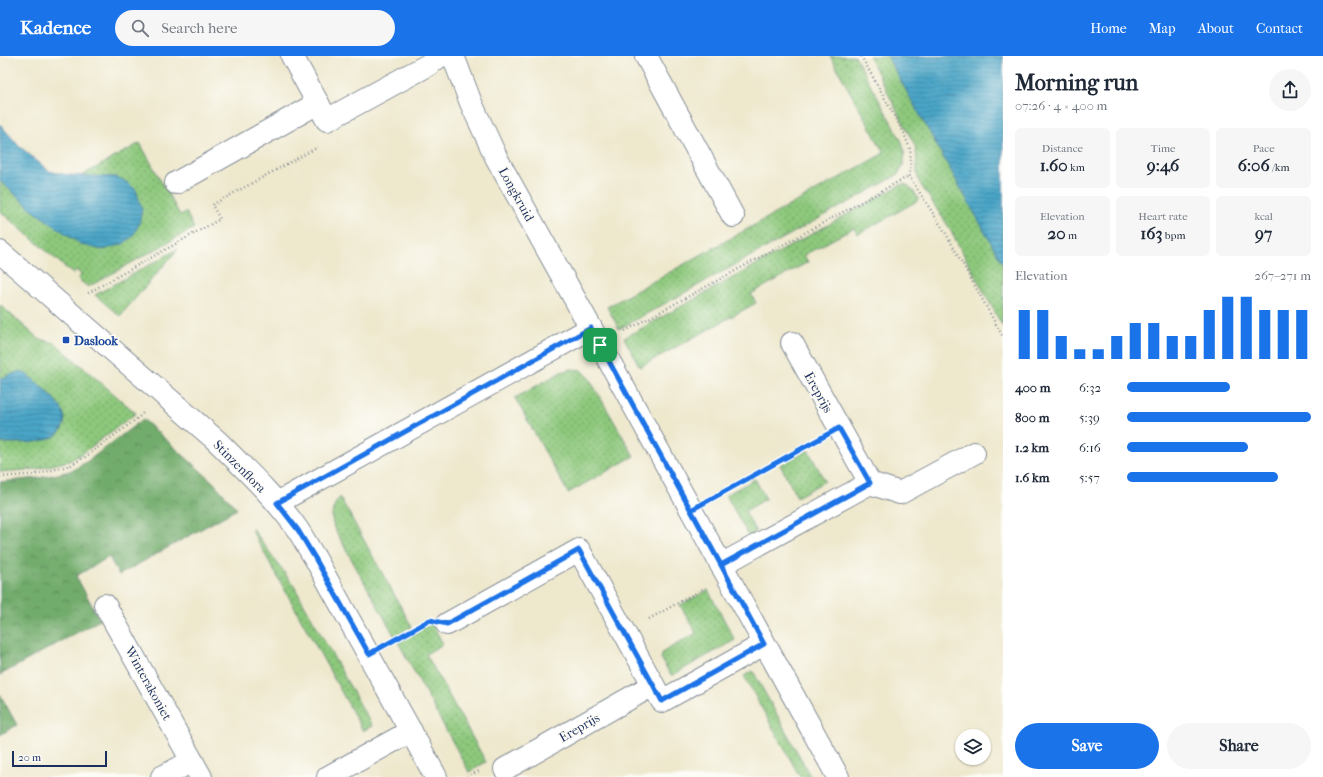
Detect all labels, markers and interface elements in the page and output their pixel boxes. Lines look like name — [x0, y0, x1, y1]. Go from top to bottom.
search box — [115, 10, 395, 46]
text: Kadence — [20, 17, 91, 39]
icon: search — [129, 17, 151, 39]
text: Search here — [161, 19, 237, 37]
text: Home — [1090, 20, 1127, 37]
text: Map — [1149, 20, 1176, 37]
text: About — [1198, 20, 1234, 37]
text: Contact — [1256, 20, 1303, 37]
button: share — [1269, 69, 1311, 111]
text: Morning run — [1015, 70, 1138, 96]
text: 07:26 · 4 × 400 m — [1015, 98, 1107, 113]
text: Distance — [1042, 142, 1083, 155]
text: Time — [1150, 142, 1175, 155]
text: Pace — [1253, 142, 1275, 155]
text: 1.60 — [1040, 155, 1068, 175]
text: 9:46 — [1147, 155, 1179, 175]
text: 6:06 — [1238, 155, 1270, 175]
text: km — [1068, 161, 1085, 174]
text: /km — [1270, 161, 1290, 174]
street label: Longkruid — [496, 165, 538, 225]
text: Elevation — [1040, 210, 1085, 223]
text: Heart rate — [1138, 210, 1188, 223]
text: kcal — [1254, 210, 1273, 223]
text: 20 — [1048, 223, 1066, 243]
text: 163 — [1140, 223, 1162, 243]
text: 97 — [1255, 223, 1272, 243]
text: m — [1066, 229, 1077, 242]
text: bpm — [1162, 229, 1186, 242]
text: Elevation — [1015, 268, 1068, 283]
text: 267–271 m — [1254, 268, 1311, 283]
pin — [583, 328, 617, 362]
place label: Daslook — [74, 333, 119, 348]
icon: arrive — [589, 334, 611, 356]
marker: Daslook — [61, 335, 71, 345]
street label: Ereprijs — [801, 369, 836, 415]
text: 400 m — [1015, 380, 1051, 395]
text: 6:32 — [1079, 380, 1101, 395]
text: 800 m — [1015, 410, 1049, 425]
text: 5:39 — [1079, 410, 1100, 425]
street label: Stinzenflora — [210, 437, 270, 496]
text: 1.2 km — [1015, 440, 1049, 455]
text: 6:16 — [1079, 440, 1101, 455]
text: 1.6 km — [1015, 470, 1049, 485]
text: 5:57 — [1079, 470, 1100, 485]
street label: Winterakoniet — [122, 643, 175, 723]
street label: Ereprijs — [556, 710, 602, 745]
button: Save — [1015, 723, 1159, 769]
button: Share — [1167, 723, 1311, 769]
map controls — [955, 729, 991, 765]
button: layers — [955, 729, 991, 765]
scale bar — [12, 749, 107, 768]
text: 20 m — [18, 751, 41, 764]

